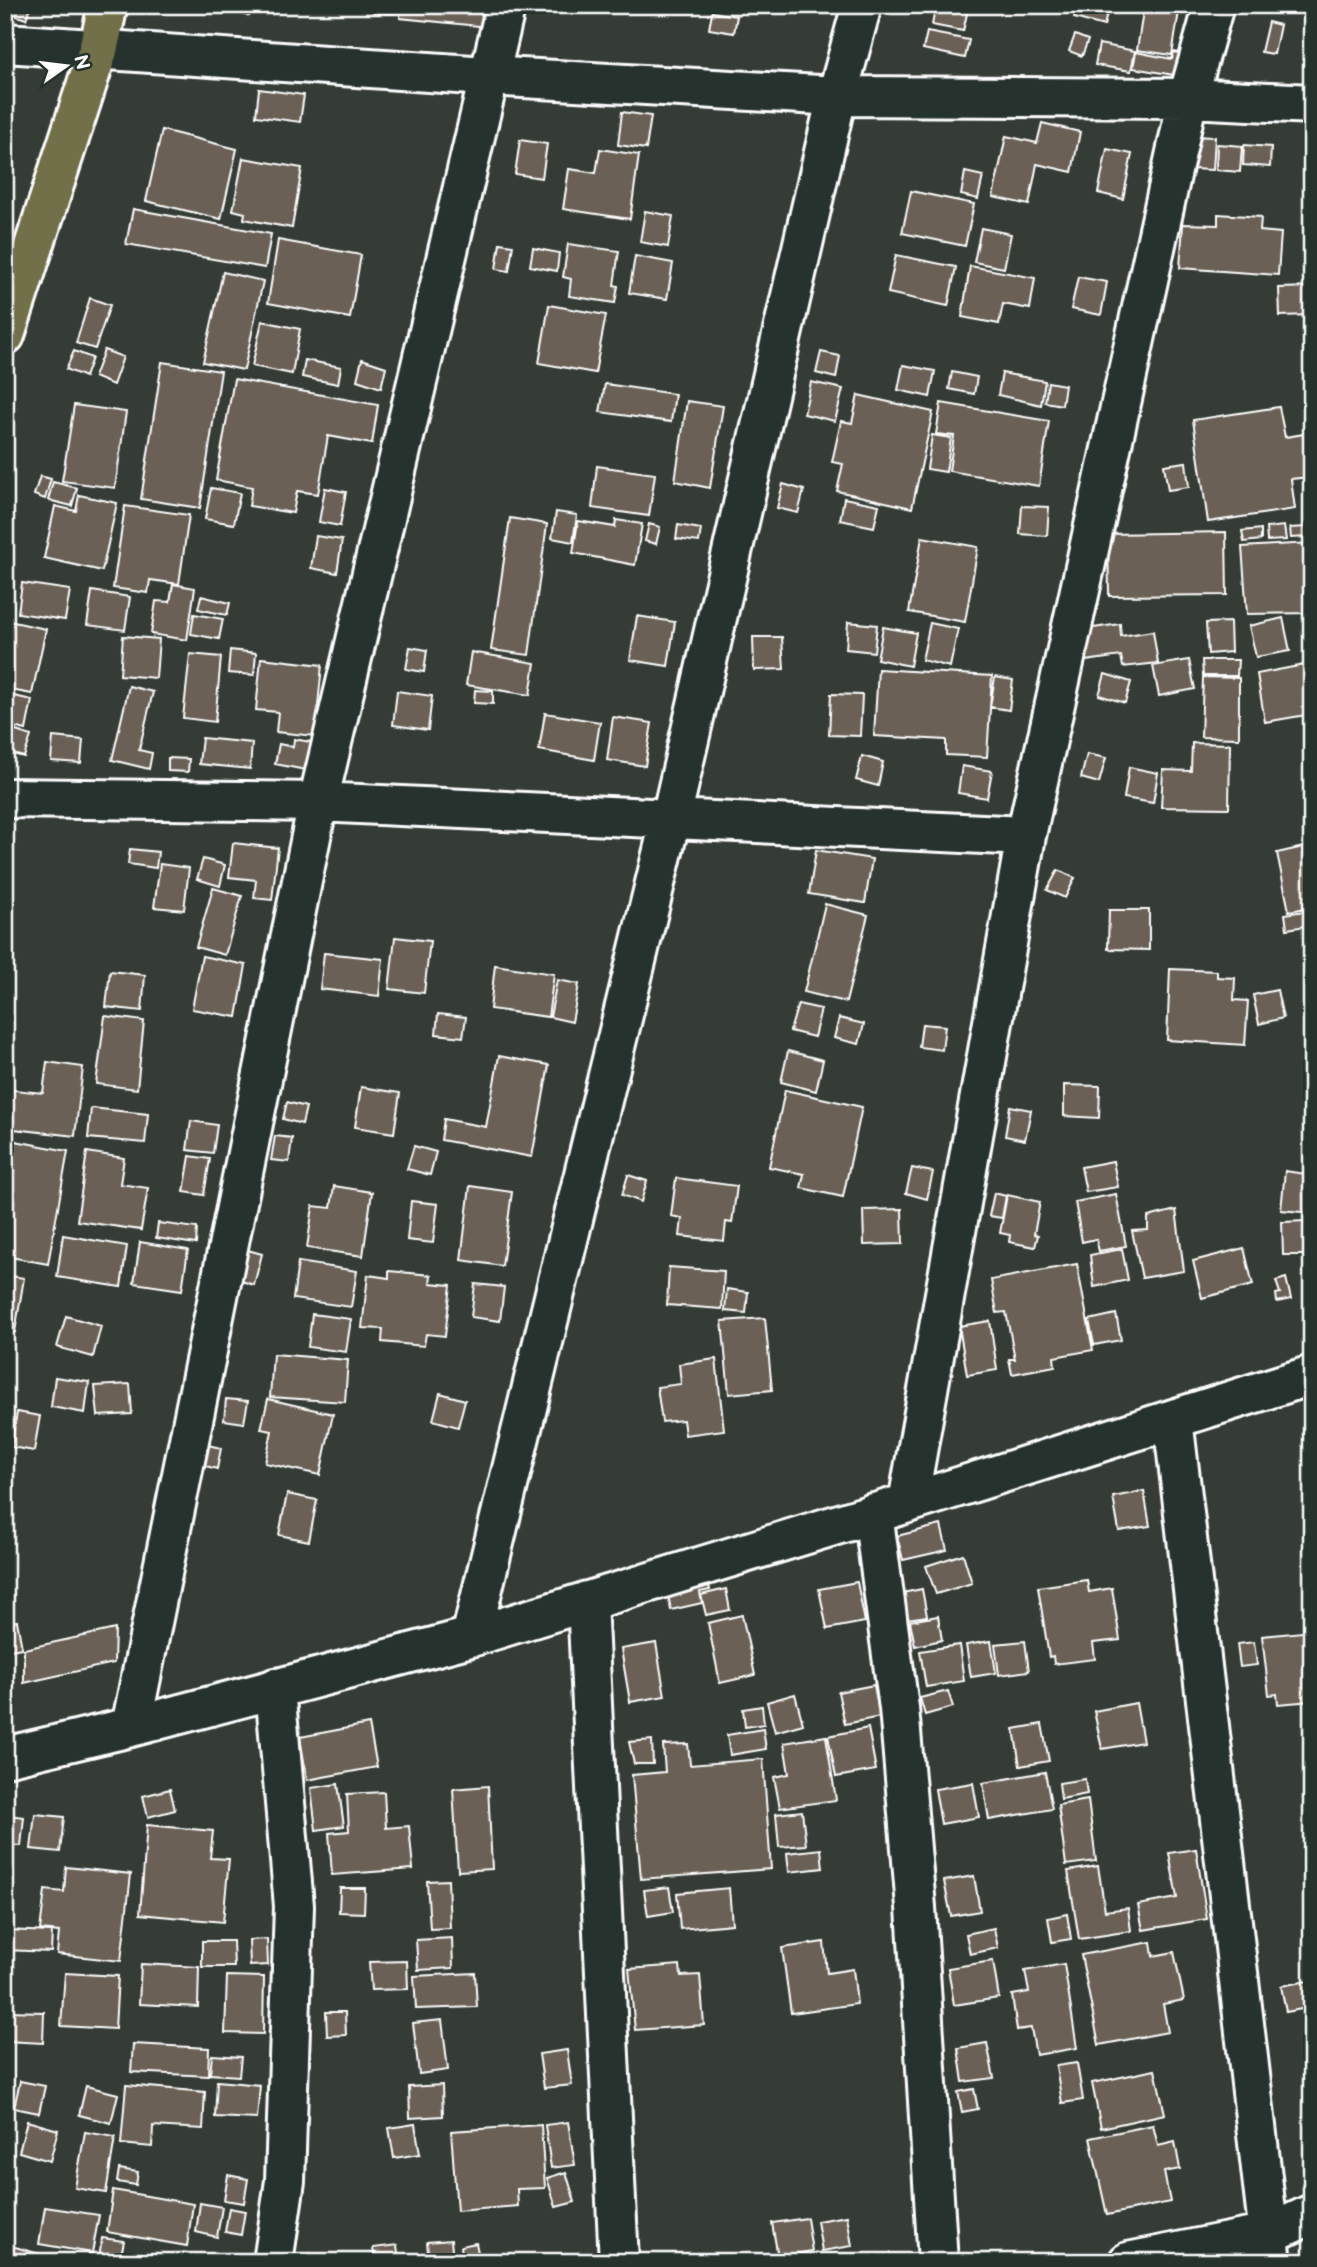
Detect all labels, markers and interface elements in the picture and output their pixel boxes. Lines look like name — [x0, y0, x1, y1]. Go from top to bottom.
north arrow — [32, 32, 102, 102]
text: N — [68, 53, 94, 72]

